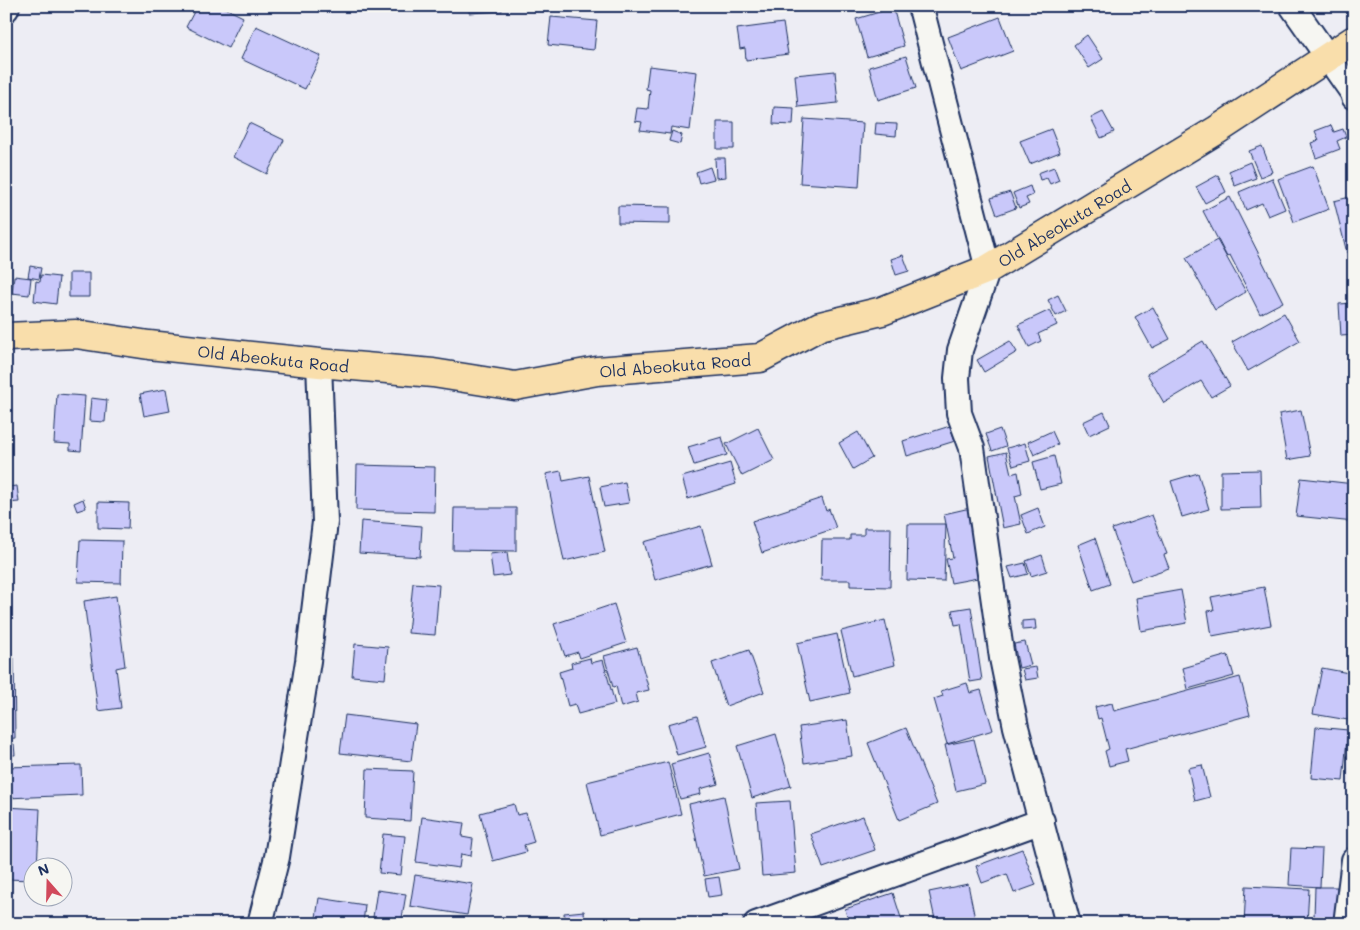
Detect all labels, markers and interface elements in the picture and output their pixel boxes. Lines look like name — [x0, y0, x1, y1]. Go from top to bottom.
street label: Old Abeokuta Road — [994, 174, 1135, 271]
street label: Old Abeokuta Road — [197, 340, 350, 376]
street label: Old Abeokuta Road — [599, 348, 752, 381]
north arrow — [22, 858, 72, 908]
text: N — [35, 859, 52, 880]

